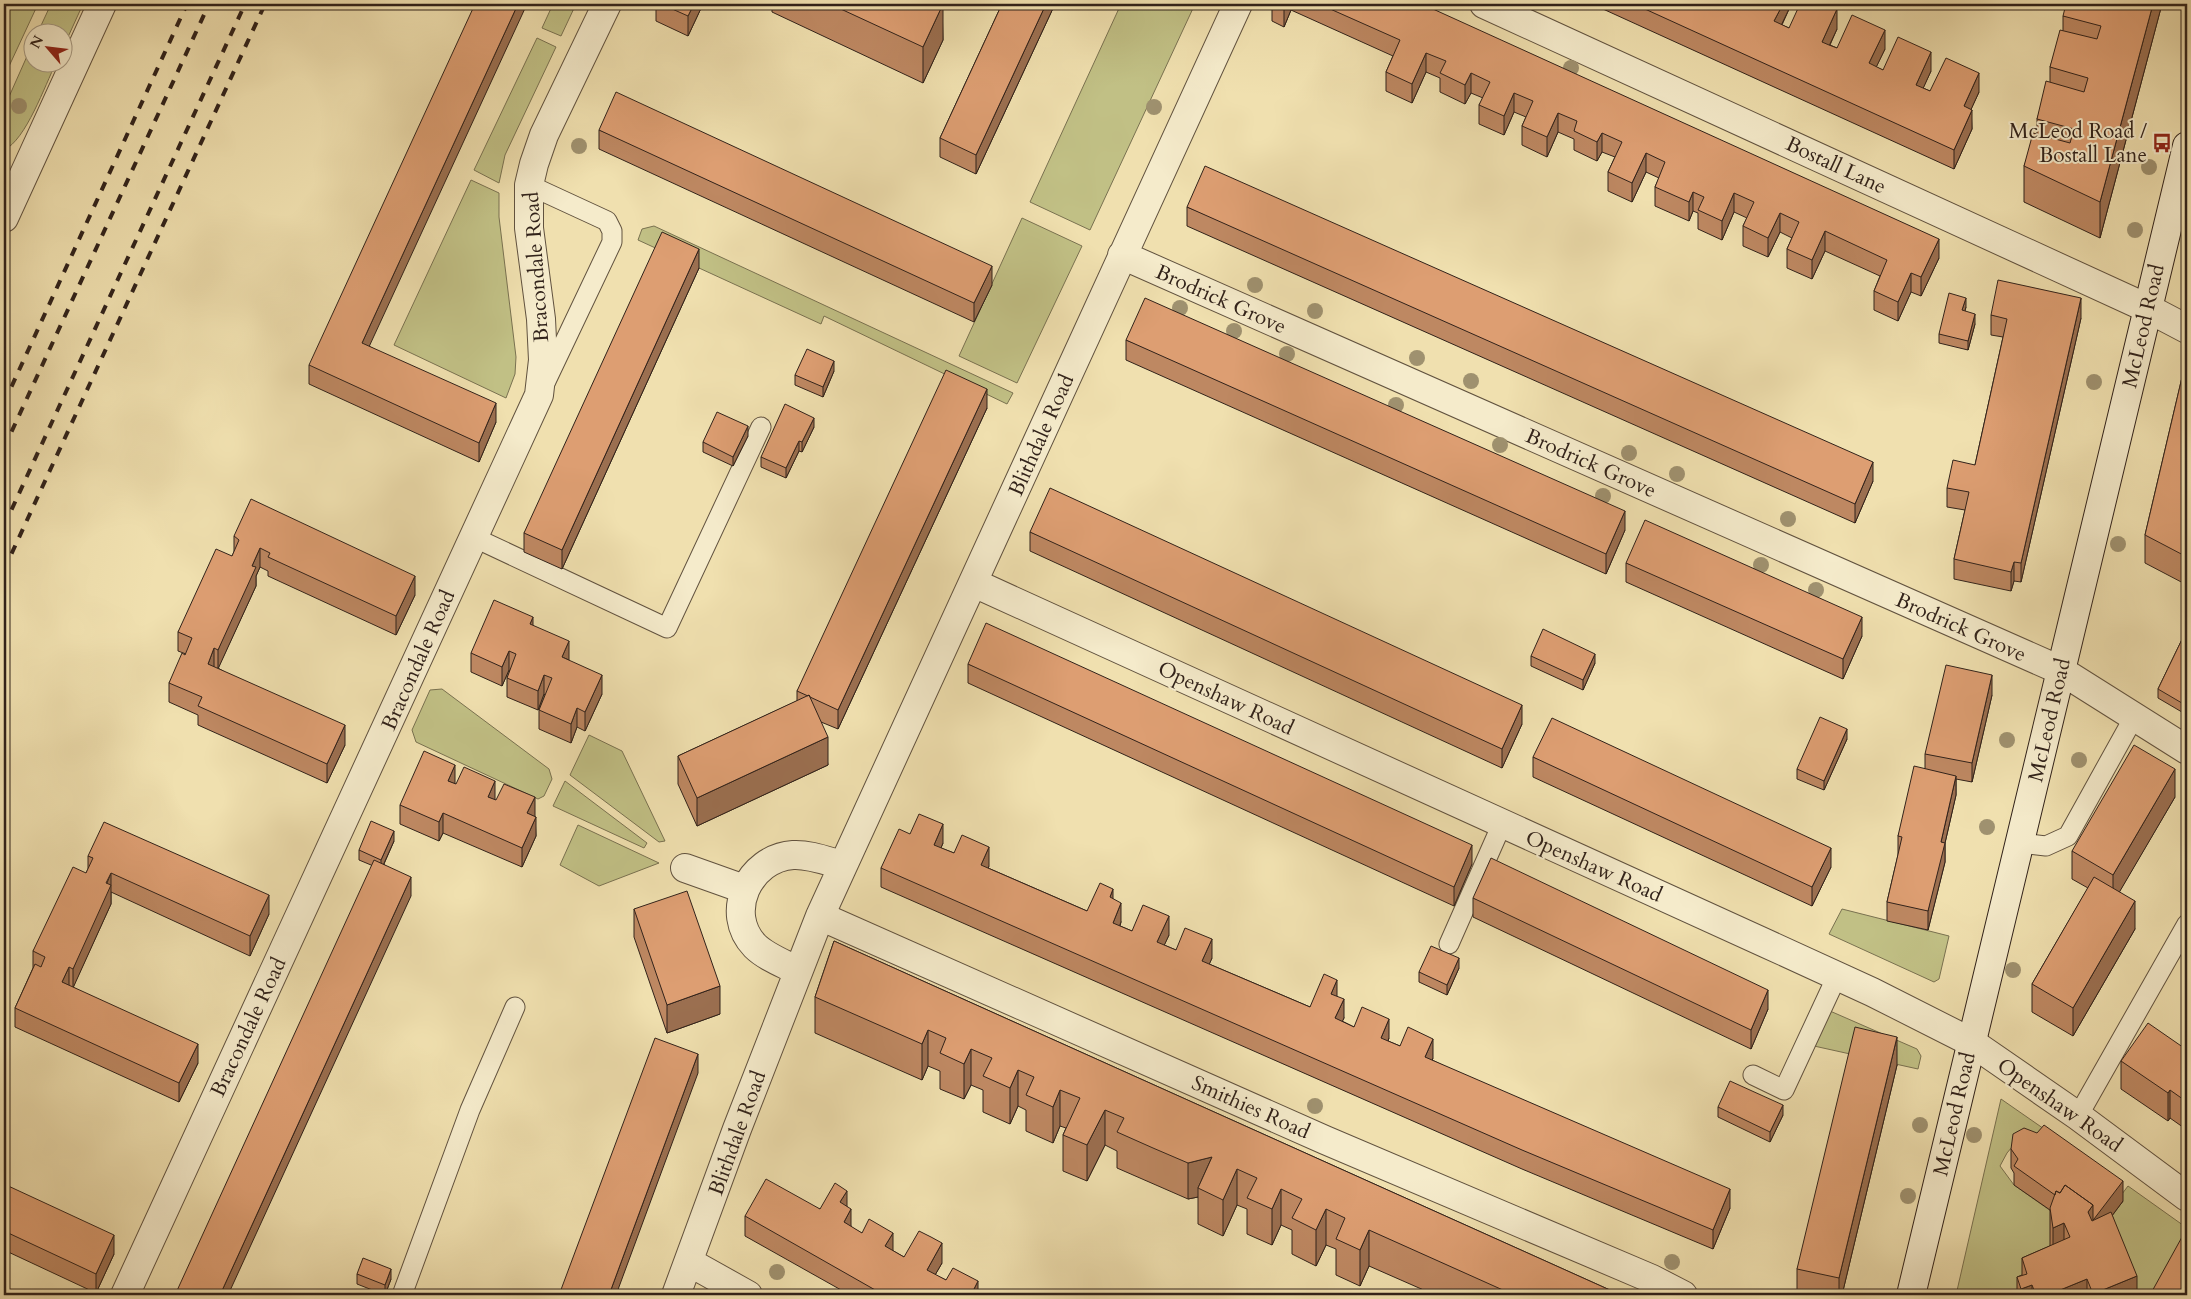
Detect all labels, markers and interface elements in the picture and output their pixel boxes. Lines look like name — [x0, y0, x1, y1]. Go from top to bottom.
north arrow — [22, 22, 72, 72]
text: N — [26, 32, 48, 52]
place label: McLeod Road / Bostall Lane — [2009, 117, 2147, 170]
street label: Bostall Lane — [1781, 130, 1891, 201]
bus stop icon: McLeod Road / Bostall Lane — [2151, 132, 2173, 154]
street label: Bracondale Road — [517, 191, 556, 343]
street label: Brodrick Grove — [1151, 258, 1291, 341]
street label: McLeod Road — [2115, 262, 2172, 391]
street label: Blithdale Road — [1002, 370, 1081, 501]
street label: Brodrick Grove — [1521, 422, 1661, 505]
street label: Bracondale Road — [375, 585, 462, 735]
street label: Brodrick Grove — [1891, 586, 2031, 669]
street label: Openshaw Road — [1153, 654, 1299, 743]
street label: McLeod Road — [2021, 656, 2078, 785]
street label: Openshaw Road — [1521, 823, 1667, 910]
street label: Bracondale Road — [203, 953, 293, 1102]
street label: McLeod Road — [1926, 1050, 1983, 1179]
street label: Openshaw Road — [1991, 1051, 2128, 1159]
street label: Blithdale Road — [702, 1067, 773, 1199]
street label: Smithies Road — [1187, 1068, 1315, 1146]

